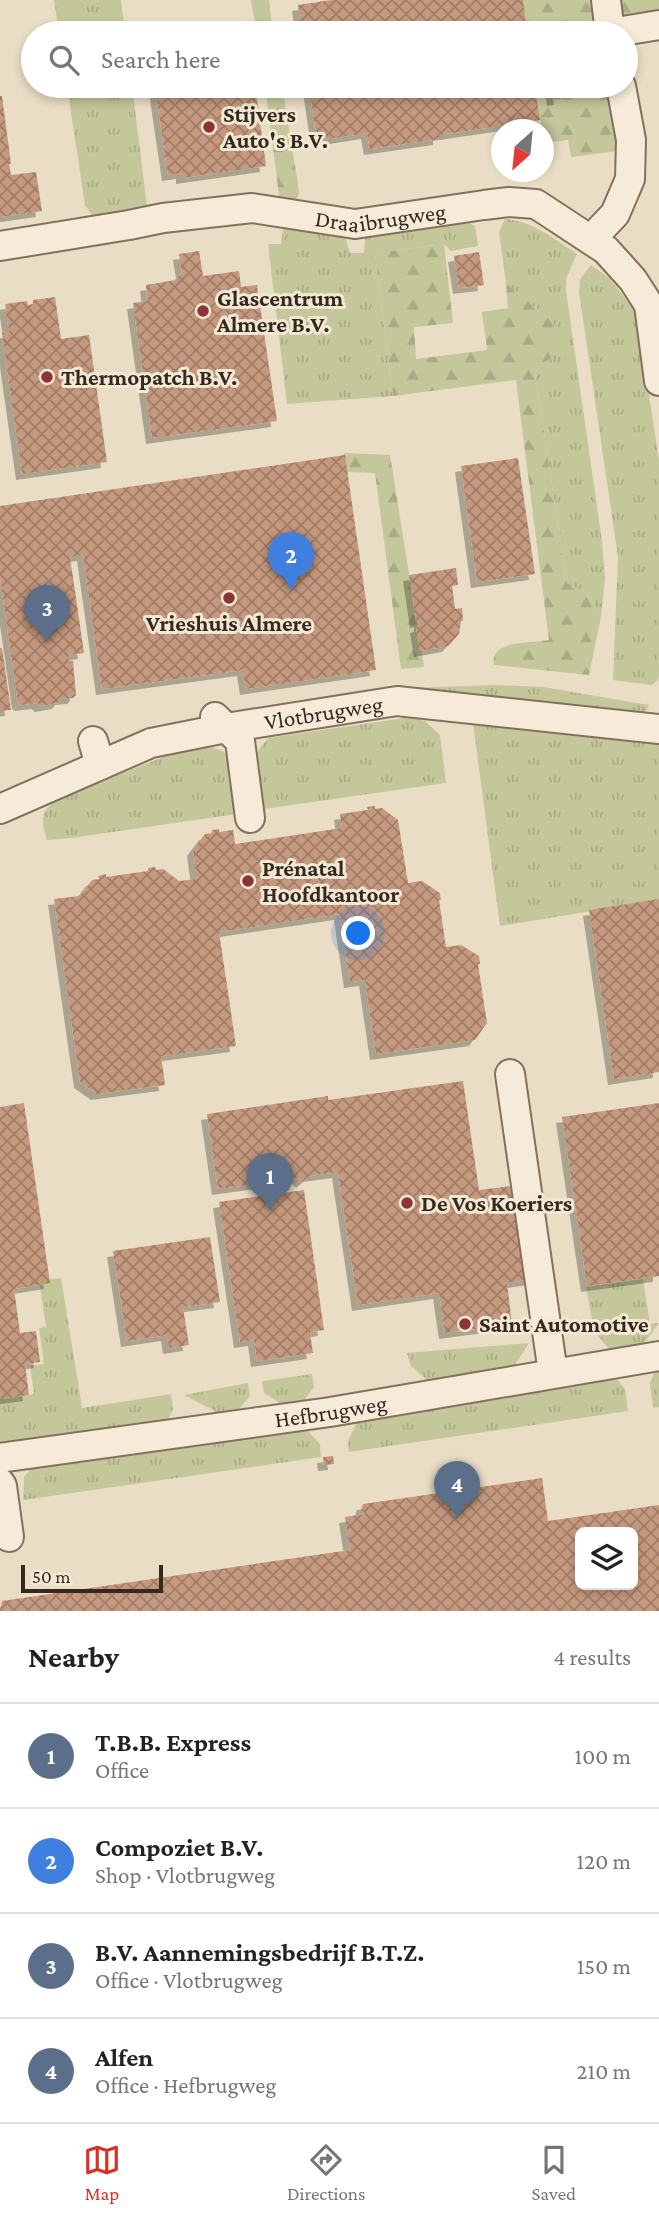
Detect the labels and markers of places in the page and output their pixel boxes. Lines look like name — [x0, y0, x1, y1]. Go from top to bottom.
place label: Stijvers Auto's B.V. — [222, 101, 328, 153]
marker: Stijvers Auto's B.V. — [201, 119, 217, 135]
place label: Glascentrum Almere B.V. — [216, 285, 344, 337]
marker: Glascentrum Almere B.V. — [195, 303, 211, 319]
place label: Thermopatch B.V. — [61, 364, 237, 390]
marker: Thermopatch B.V. — [39, 369, 55, 385]
pin: 2 — [268, 532, 314, 590]
pin: 3 — [24, 585, 70, 643]
marker: Vrieshuis Almere — [221, 590, 237, 606]
place label: Vrieshuis Almere — [145, 610, 312, 636]
place label: Prénatal Hoofdkantoor — [262, 855, 400, 907]
marker: Prénatal Hoofdkantoor — [240, 873, 256, 889]
pin: 1 — [247, 1153, 293, 1211]
place label: De Vos Koeriers — [421, 1190, 572, 1216]
marker: De Vos Koeriers — [399, 1195, 415, 1211]
place label: Saint Automotive — [479, 1311, 649, 1337]
marker: Saint Automotive — [457, 1316, 473, 1332]
pin: 4 — [434, 1461, 480, 1519]

